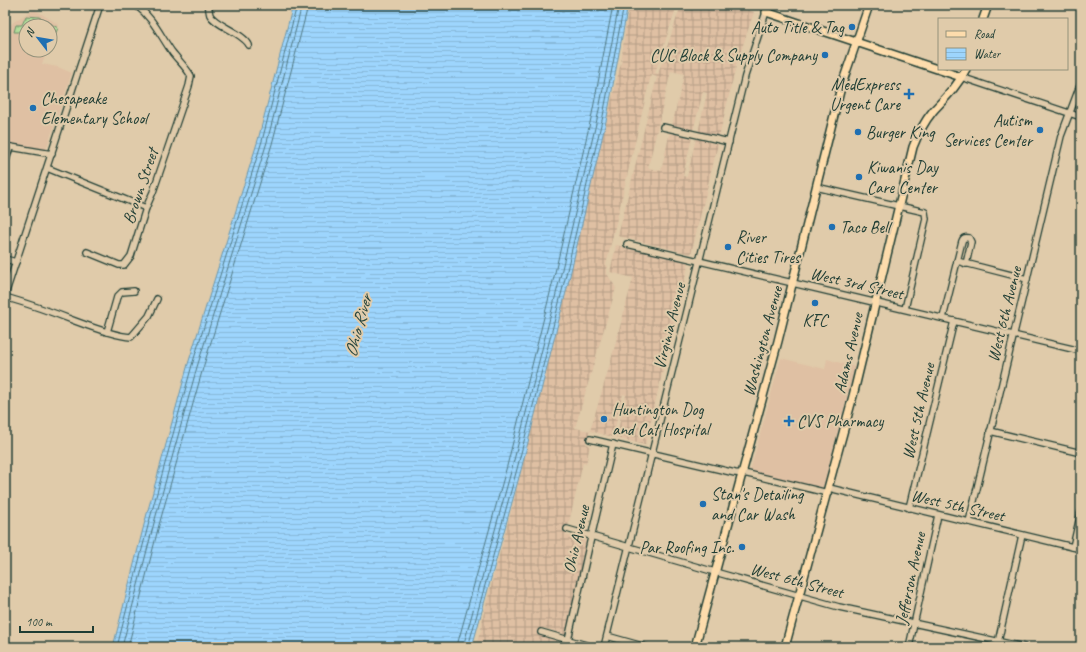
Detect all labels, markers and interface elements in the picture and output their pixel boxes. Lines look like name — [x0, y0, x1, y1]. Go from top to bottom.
place label: Auto Title & Tag — [751, 17, 845, 38]
north arrow — [18, 18, 58, 58]
legend — [938, 18, 1068, 70]
marker: Auto Title & Tag — [847, 22, 857, 32]
text: N — [22, 24, 38, 39]
text: Road — [974, 26, 996, 42]
place label: CUC Block & Supply Company — [650, 45, 818, 66]
text: Water — [974, 46, 1002, 62]
marker: CUC Block & Supply Company — [820, 50, 830, 60]
place label: MedExpress Urgent Care — [830, 74, 902, 115]
place label: Chesapeake Elementary School — [41, 88, 150, 129]
marker: MedExpress Urgent Care — [903, 88, 915, 100]
marker: Chesapeake Elementary School — [28, 103, 38, 113]
place label: Autism Services Center — [943, 110, 1034, 151]
place label: Burger King — [866, 122, 936, 143]
marker: Autism Services Center — [1035, 125, 1045, 135]
marker: Burger King — [853, 127, 863, 137]
street label: Brown Street — [118, 144, 164, 227]
place label: Kiwanis Day Care Center — [867, 157, 939, 198]
marker: Kiwanis Day Care Center — [854, 172, 864, 182]
place label: Taco Bell — [840, 217, 893, 238]
marker: Taco Bell — [827, 222, 837, 232]
place label: River Cities Tires — [736, 227, 802, 268]
marker: River Cities Tires — [723, 242, 733, 252]
street label: West 3rd Street — [808, 263, 908, 305]
street label: West 6th Avenue — [982, 263, 1027, 364]
street label: Virginia Avenue — [649, 279, 691, 371]
street label: Washington Avenue — [738, 283, 788, 398]
water label: Ohio River — [339, 289, 378, 359]
marker: KFC — [810, 298, 820, 308]
street label: Adams Avenue — [829, 309, 868, 395]
place label: KFC — [803, 310, 829, 331]
street label: West 5th Avenue — [897, 360, 940, 461]
place label: Huntington Dog and Cat Hospital — [612, 399, 712, 440]
place label: CVS Pharmacy — [797, 411, 884, 432]
marker: Huntington Dog and Cat Hospital — [599, 414, 609, 424]
marker: CVS Pharmacy — [784, 416, 794, 426]
place label: Stan's Detailing and Car Wash — [711, 484, 805, 525]
street label: West 5th Street — [909, 485, 1009, 527]
marker: Stan's Detailing and Car Wash — [698, 499, 708, 509]
street label: Ohio Avenue — [559, 502, 595, 575]
street label: Jefferson Avenue — [890, 529, 931, 627]
place label: Par Roofing Inc. — [639, 537, 735, 558]
marker: Par Roofing Inc. — [737, 542, 747, 552]
street label: West 6th Street — [748, 558, 848, 604]
scale bar — [20, 608, 93, 634]
text: 100 m — [26, 614, 53, 630]

